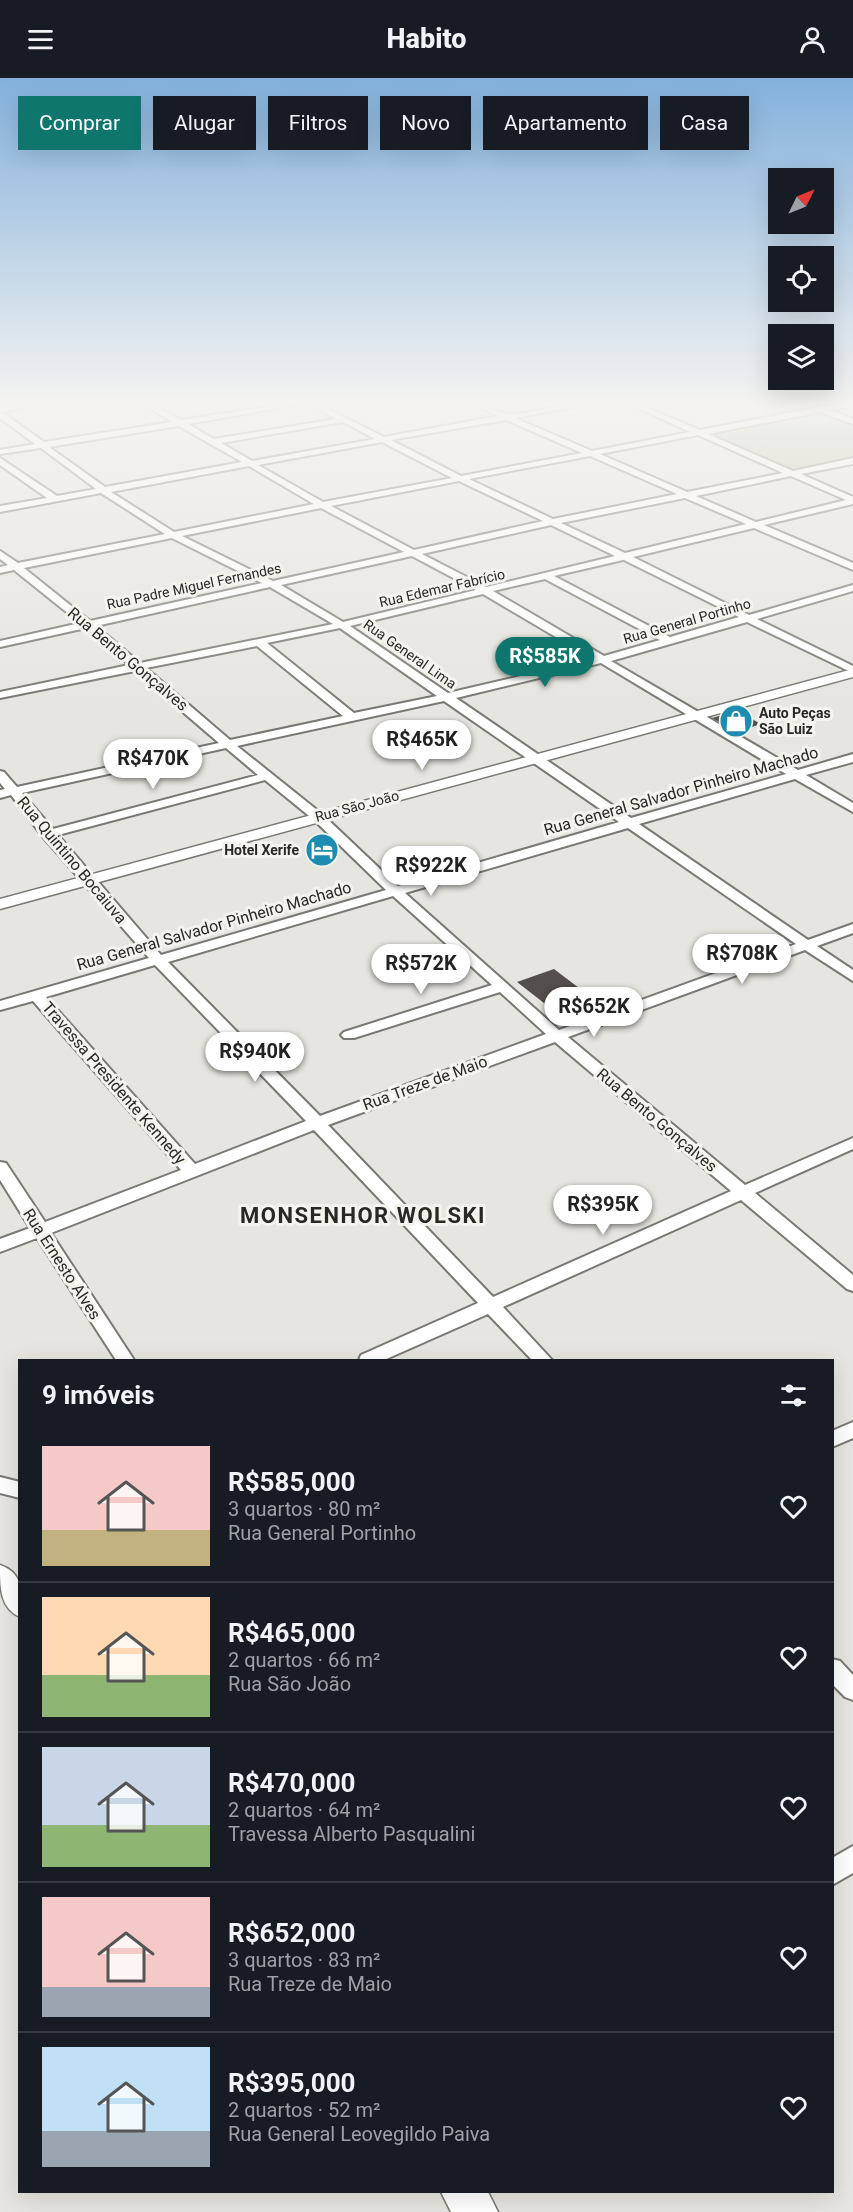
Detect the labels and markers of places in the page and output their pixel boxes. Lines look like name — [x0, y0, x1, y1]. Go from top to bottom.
pin: R$585K — [496, 637, 594, 688]
shop icon: Auto Peças São Luiz — [718, 703, 754, 739]
place label: Auto Peças São Luiz — [759, 705, 831, 737]
pin: R$465K — [373, 720, 471, 771]
pin: R$470K — [104, 739, 202, 790]
hotel icon: Hotel Xerife — [304, 832, 340, 868]
place label: Hotel Xerife — [224, 842, 299, 858]
pin: R$922K — [382, 846, 480, 897]
pin: R$708K — [693, 934, 791, 985]
pin: R$572K — [372, 944, 470, 995]
pin: R$652K — [545, 987, 643, 1038]
pin: R$940K — [206, 1032, 304, 1083]
pin: R$395K — [554, 1185, 652, 1236]

